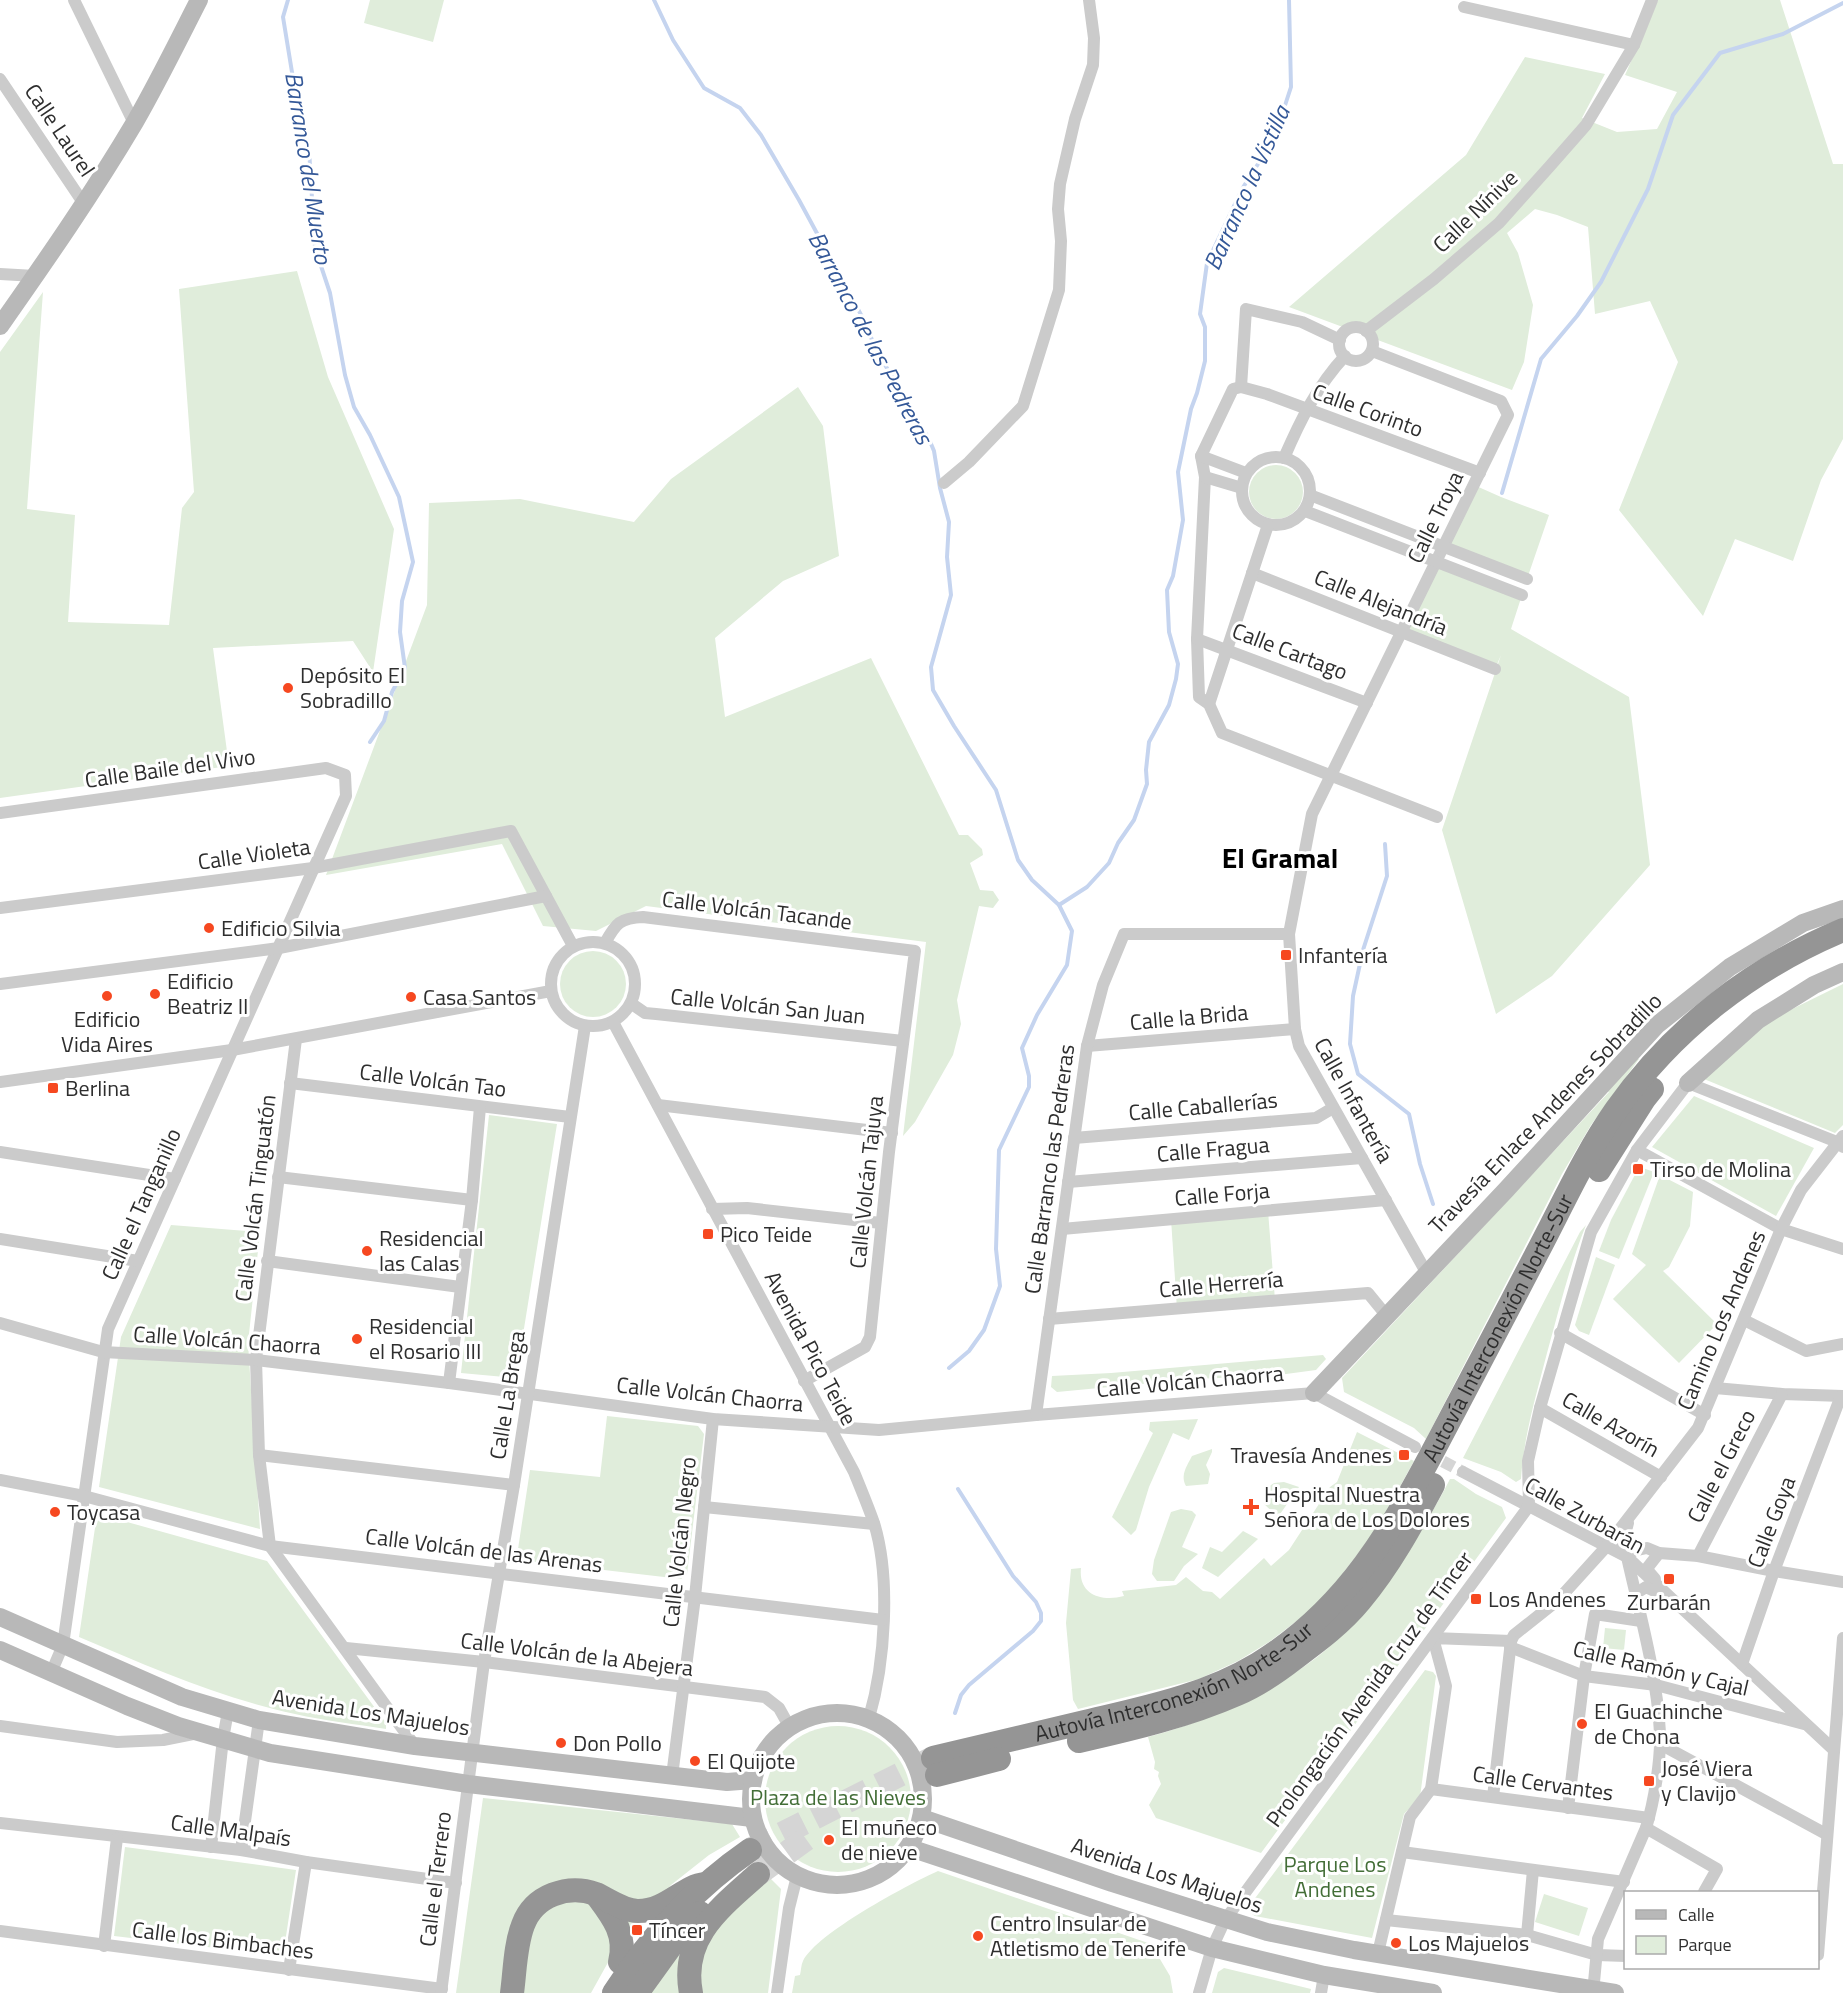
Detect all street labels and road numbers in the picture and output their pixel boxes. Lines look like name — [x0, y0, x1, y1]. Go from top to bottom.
street label: Calle Laurel — [16, 77, 104, 183]
street label: Calle Nínive — [1425, 162, 1525, 260]
street label: Calle Corinto — [1308, 374, 1428, 446]
street label: Calle Troya — [1398, 465, 1472, 569]
street label: Calle Alejandría — [1309, 560, 1453, 644]
street label: Calle Cartago — [1227, 613, 1353, 689]
street label: Calle Baile del Vivo — [83, 739, 257, 797]
street label: Calle Violeta — [196, 829, 312, 879]
street label: Calle Volcán Tacande — [660, 881, 854, 939]
street label: Calle Volcán San Juan — [669, 979, 867, 1033]
street label: Travesía Enlace Andenes Sobradillo — [1420, 985, 1670, 1241]
street label: Calle la Brida — [1128, 995, 1250, 1039]
street label: Calle Infantería — [1306, 1031, 1402, 1169]
street label: Calle Barranco las Pedreras — [1015, 1042, 1083, 1296]
street label: Calle Volcán Tao — [358, 1054, 508, 1106]
street label: Calle Caballerías — [1127, 1083, 1279, 1129]
street label: Calle Volcán Tinguatón — [225, 1092, 285, 1304]
street label: Calle Volcán Tajuya — [840, 1094, 892, 1270]
street label: Calle el Tanganillo — [92, 1122, 190, 1286]
street label: Calle Fragua — [1155, 1127, 1271, 1171]
street label: Calle Forja — [1173, 1173, 1271, 1215]
street label: Autovía Interconexión Norte-Sur — [1413, 1187, 1582, 1468]
street label: Camino Los Andenes — [1668, 1225, 1774, 1415]
street label: Calle Herrería — [1157, 1262, 1285, 1306]
street label: Avenida Pico Teide — [756, 1265, 866, 1431]
street label: Calle Volcán Chaorra — [132, 1316, 322, 1364]
street label: Calle La Brega — [480, 1328, 534, 1462]
street label: Calle Volcán Chaorra — [1095, 1356, 1285, 1406]
street label: Calle Volcán Chaorra — [615, 1367, 805, 1421]
street label: Calle Azorín — [1556, 1382, 1666, 1466]
street label: Calle el Greco — [1678, 1403, 1764, 1529]
street label: Calle Volcán Negro — [653, 1455, 705, 1629]
street label: Calle Zurbarán — [1519, 1468, 1651, 1562]
street label: Calle Goya — [1738, 1471, 1804, 1573]
street label: Calle Volcán de las Arenas — [364, 1519, 604, 1581]
street label: Prolongación Avenida Cruz de Tíncer — [1257, 1544, 1481, 1834]
street label: Autovía Interconexión Norte-Sur — [1031, 1613, 1321, 1750]
street label: Calle Volcán de la Abejera — [459, 1623, 695, 1685]
street label: Calle Ramón y Cajal — [1570, 1631, 1752, 1705]
street label: Avenida Los Majuelos — [270, 1680, 472, 1744]
street label: Calle Cervantes — [1470, 1756, 1616, 1810]
street label: Calle Malpaís — [169, 1805, 293, 1855]
street label: Calle el Terrero — [410, 1809, 460, 1949]
street label: Avenida Los Majuelos — [1067, 1828, 1267, 1922]
street label: Calle los Bimbaches — [130, 1912, 316, 1968]

